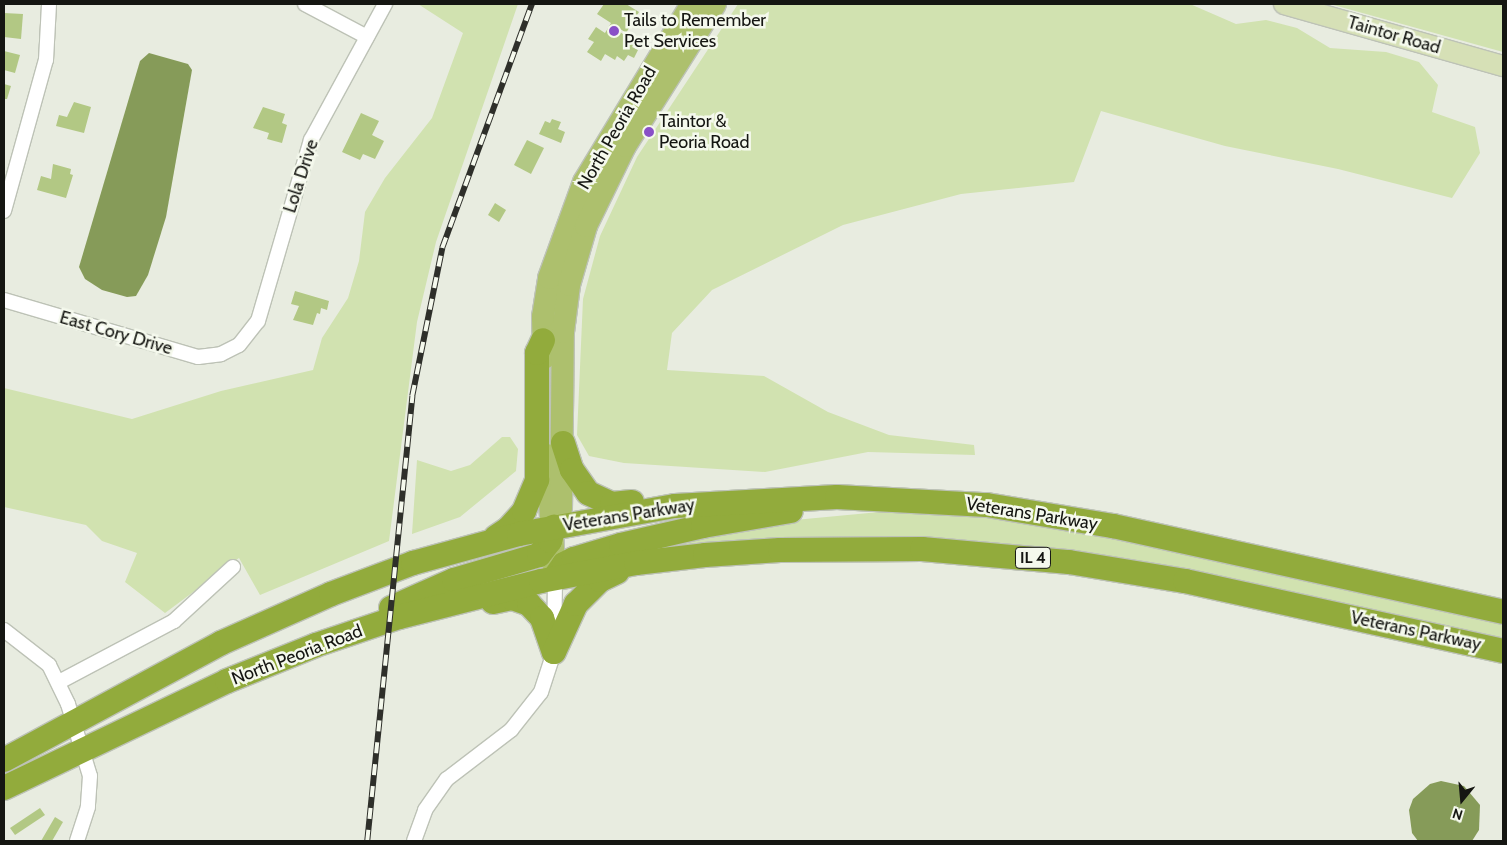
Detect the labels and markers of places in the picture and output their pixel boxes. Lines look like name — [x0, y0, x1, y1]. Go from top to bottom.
place label: Tails to Remember Pet Services — [624, 10, 766, 52]
marker: Tails to Remember Pet Services — [608, 25, 620, 37]
place label: Taintor & Peoria Road — [659, 111, 749, 154]
marker: Taintor & Peoria Road — [643, 126, 655, 138]

